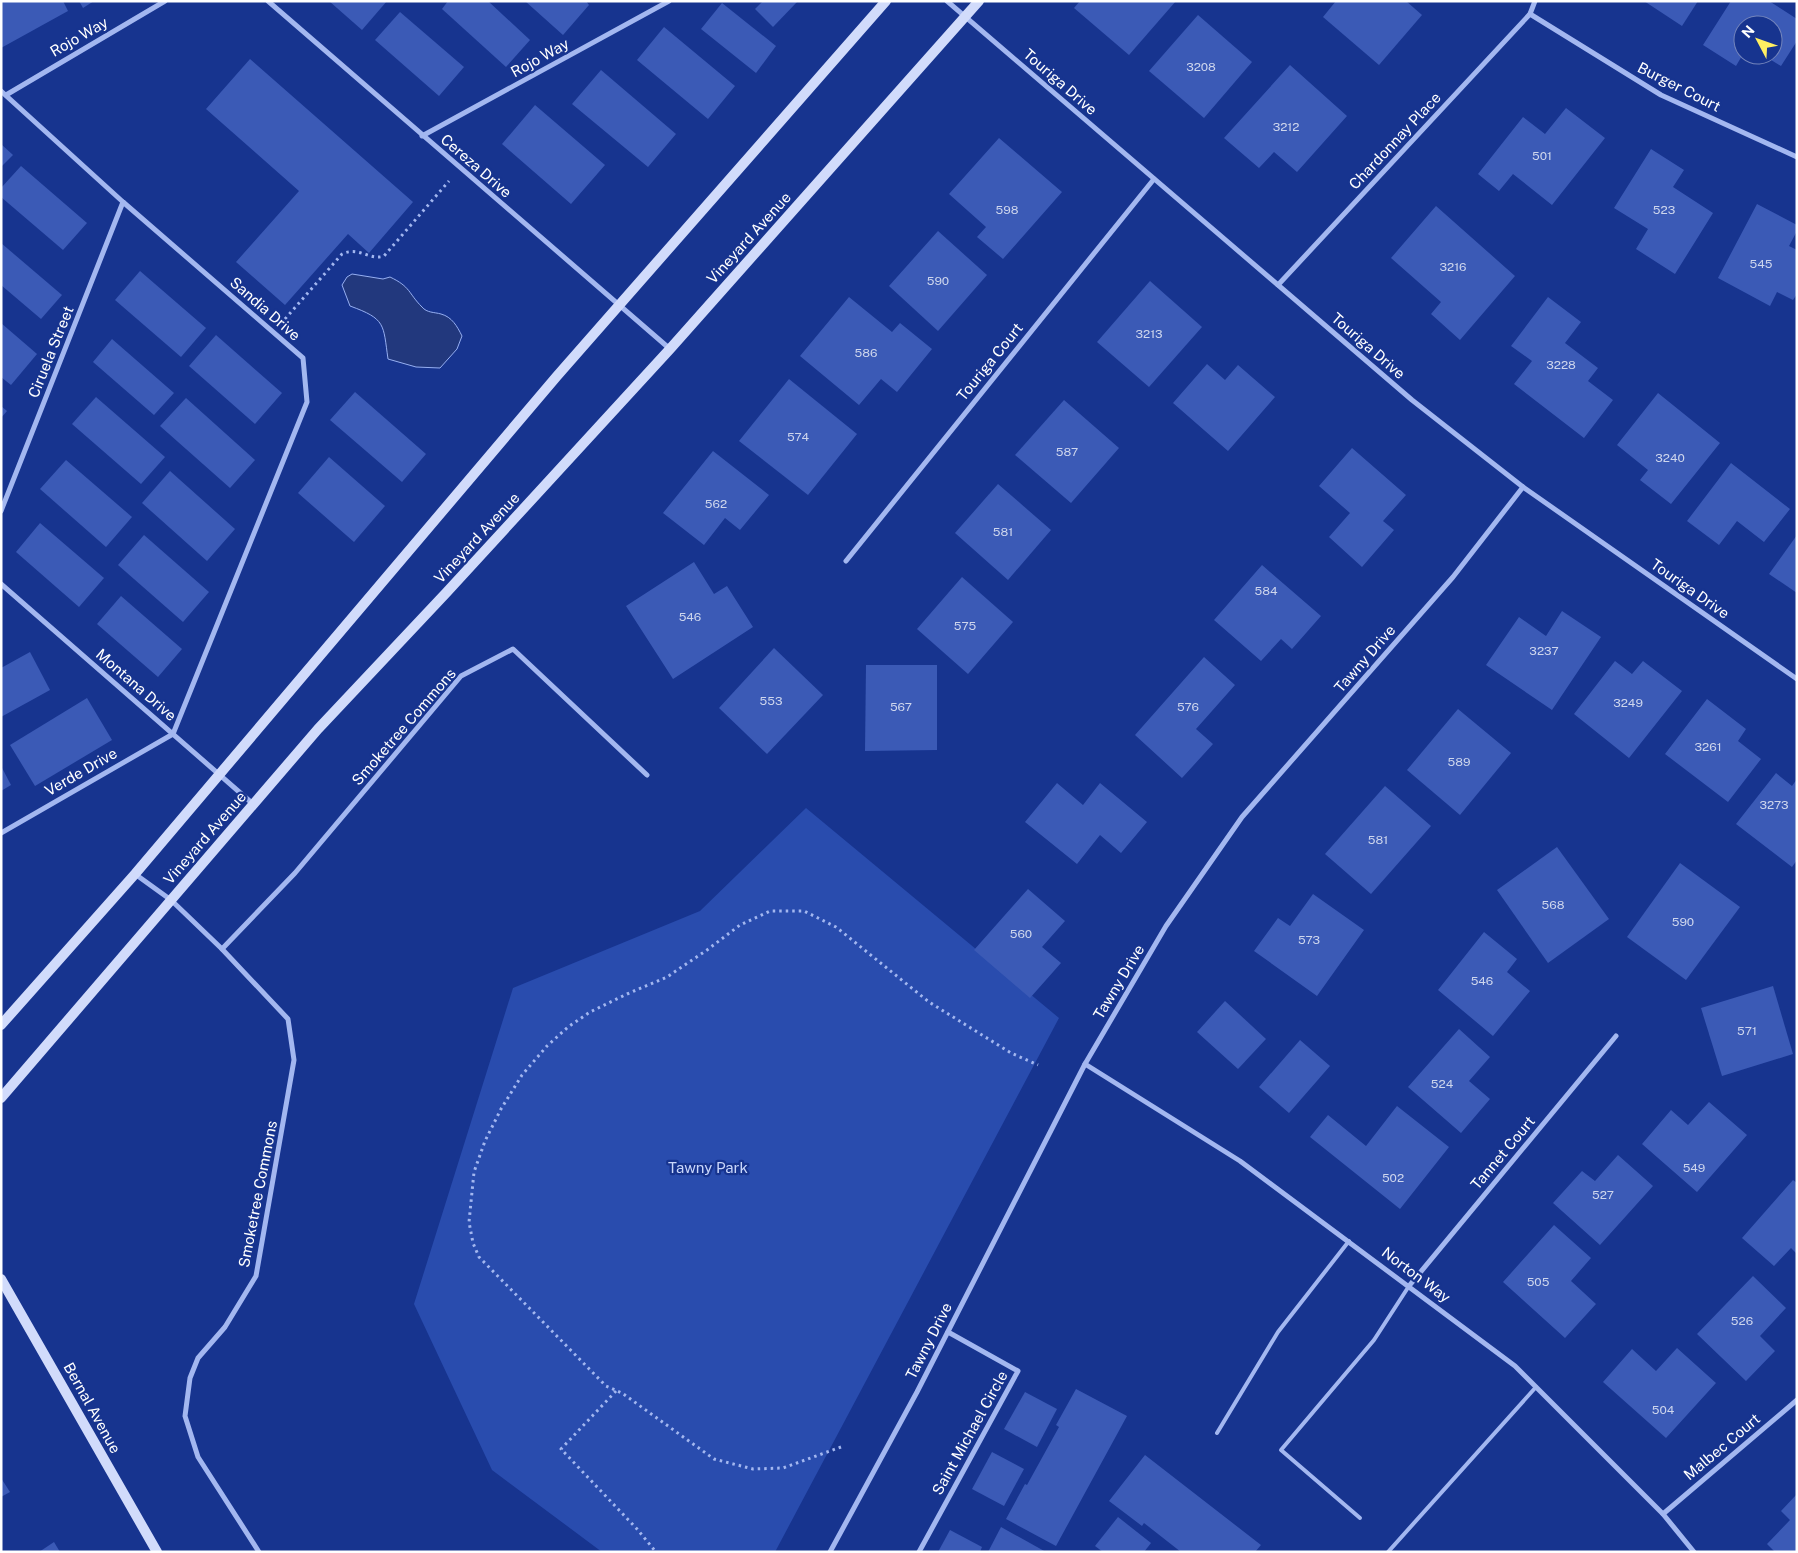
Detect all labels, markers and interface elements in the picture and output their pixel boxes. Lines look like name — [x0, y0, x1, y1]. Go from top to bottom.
street label: Rojo Way — [47, 13, 111, 60]
north arrow — [1733, 15, 1783, 65]
text: N — [1739, 22, 1758, 41]
street label: Rojo Way — [508, 35, 572, 80]
street label: Touriga Drive — [1020, 45, 1100, 118]
street label: Burger Court — [1635, 58, 1724, 115]
house number: 3208 — [1186, 60, 1216, 74]
street label: Chardonnay Place — [1345, 89, 1444, 193]
house number: 3212 — [1273, 120, 1299, 134]
street label: Cereza Drive — [438, 130, 515, 201]
house number: 501 — [1532, 149, 1552, 163]
street label: Vineyard Avenue — [703, 189, 794, 287]
house number: 598 — [996, 203, 1019, 217]
house number: 523 — [1653, 203, 1675, 217]
house number: 545 — [1750, 257, 1773, 271]
house number: 3216 — [1439, 260, 1467, 274]
street label: Sandia Drive — [227, 273, 304, 344]
house number: 590 — [927, 274, 949, 288]
street label: Ciruela Street — [24, 303, 77, 400]
street label: Touriga Drive — [1328, 309, 1408, 382]
street label: Touriga Court — [953, 319, 1026, 404]
house number: 3213 — [1135, 327, 1163, 341]
house number: 586 — [855, 346, 877, 360]
house number: 3228 — [1546, 358, 1576, 372]
house number: 574 — [787, 430, 810, 444]
house number: 587 — [1056, 445, 1078, 459]
house number: 3240 — [1655, 451, 1685, 465]
street label: Vineyard Avenue — [431, 489, 523, 586]
house number: 562 — [705, 497, 727, 511]
house number: 581 — [993, 525, 1013, 539]
street label: Touriga Drive — [1648, 555, 1733, 622]
house number: 584 — [1255, 584, 1278, 598]
house number: 546 — [679, 610, 701, 624]
house number: 575 — [954, 619, 977, 633]
street label: Tawny Drive — [1331, 622, 1398, 696]
house number: 3237 — [1529, 644, 1559, 658]
street label: Montana Drive — [93, 645, 180, 724]
street label: Smoketree Commons — [348, 665, 459, 789]
house number: 553 — [760, 694, 782, 708]
house number: 3249 — [1613, 696, 1643, 710]
house number: 567 — [890, 700, 912, 714]
house number: 576 — [1177, 700, 1199, 714]
house number: 3261 — [1694, 740, 1722, 754]
street label: Verde Drive — [42, 744, 120, 799]
house number: 589 — [1448, 755, 1470, 769]
street label: Vineyard Avenue — [160, 788, 249, 887]
house number: 3273 — [1759, 798, 1789, 812]
house number: 581 — [1368, 833, 1388, 847]
house number: 568 — [1542, 898, 1565, 912]
house number: 590 — [1672, 915, 1694, 929]
house number: 560 — [1010, 927, 1032, 941]
house number: 573 — [1298, 933, 1320, 947]
street label: Tawny Drive — [1090, 941, 1147, 1022]
house number: 546 — [1471, 974, 1493, 988]
house number: 571 — [1737, 1024, 1757, 1038]
house number: 524 — [1431, 1077, 1454, 1091]
street label: Tannet Court — [1467, 1113, 1538, 1193]
street label: Smoketree Commons — [235, 1119, 280, 1269]
park label: Tawny Park — [668, 1159, 748, 1176]
house number: 549 — [1683, 1161, 1705, 1175]
house number: 502 — [1382, 1171, 1404, 1185]
house number: 527 — [1592, 1188, 1614, 1202]
street label: Norton Way — [1379, 1243, 1454, 1306]
house number: 505 — [1527, 1275, 1550, 1289]
street label: Tawny Drive — [902, 1300, 955, 1382]
house number: 526 — [1731, 1314, 1753, 1328]
street label: Bernal Avenue — [60, 1359, 124, 1456]
street label: Saint Michael Circle — [928, 1368, 1011, 1498]
house number: 504 — [1652, 1403, 1675, 1417]
street label: Malbec Court — [1680, 1410, 1763, 1483]

